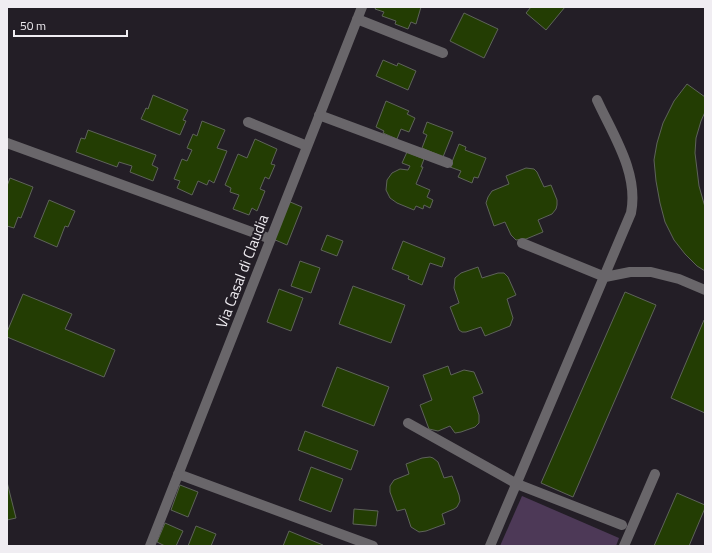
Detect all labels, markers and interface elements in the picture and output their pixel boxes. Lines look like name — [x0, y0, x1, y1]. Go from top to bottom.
scale bar — [14, 12, 127, 38]
text: 50 m — [20, 16, 46, 35]
street label: Via Casal di Claudia — [210, 210, 274, 331]

